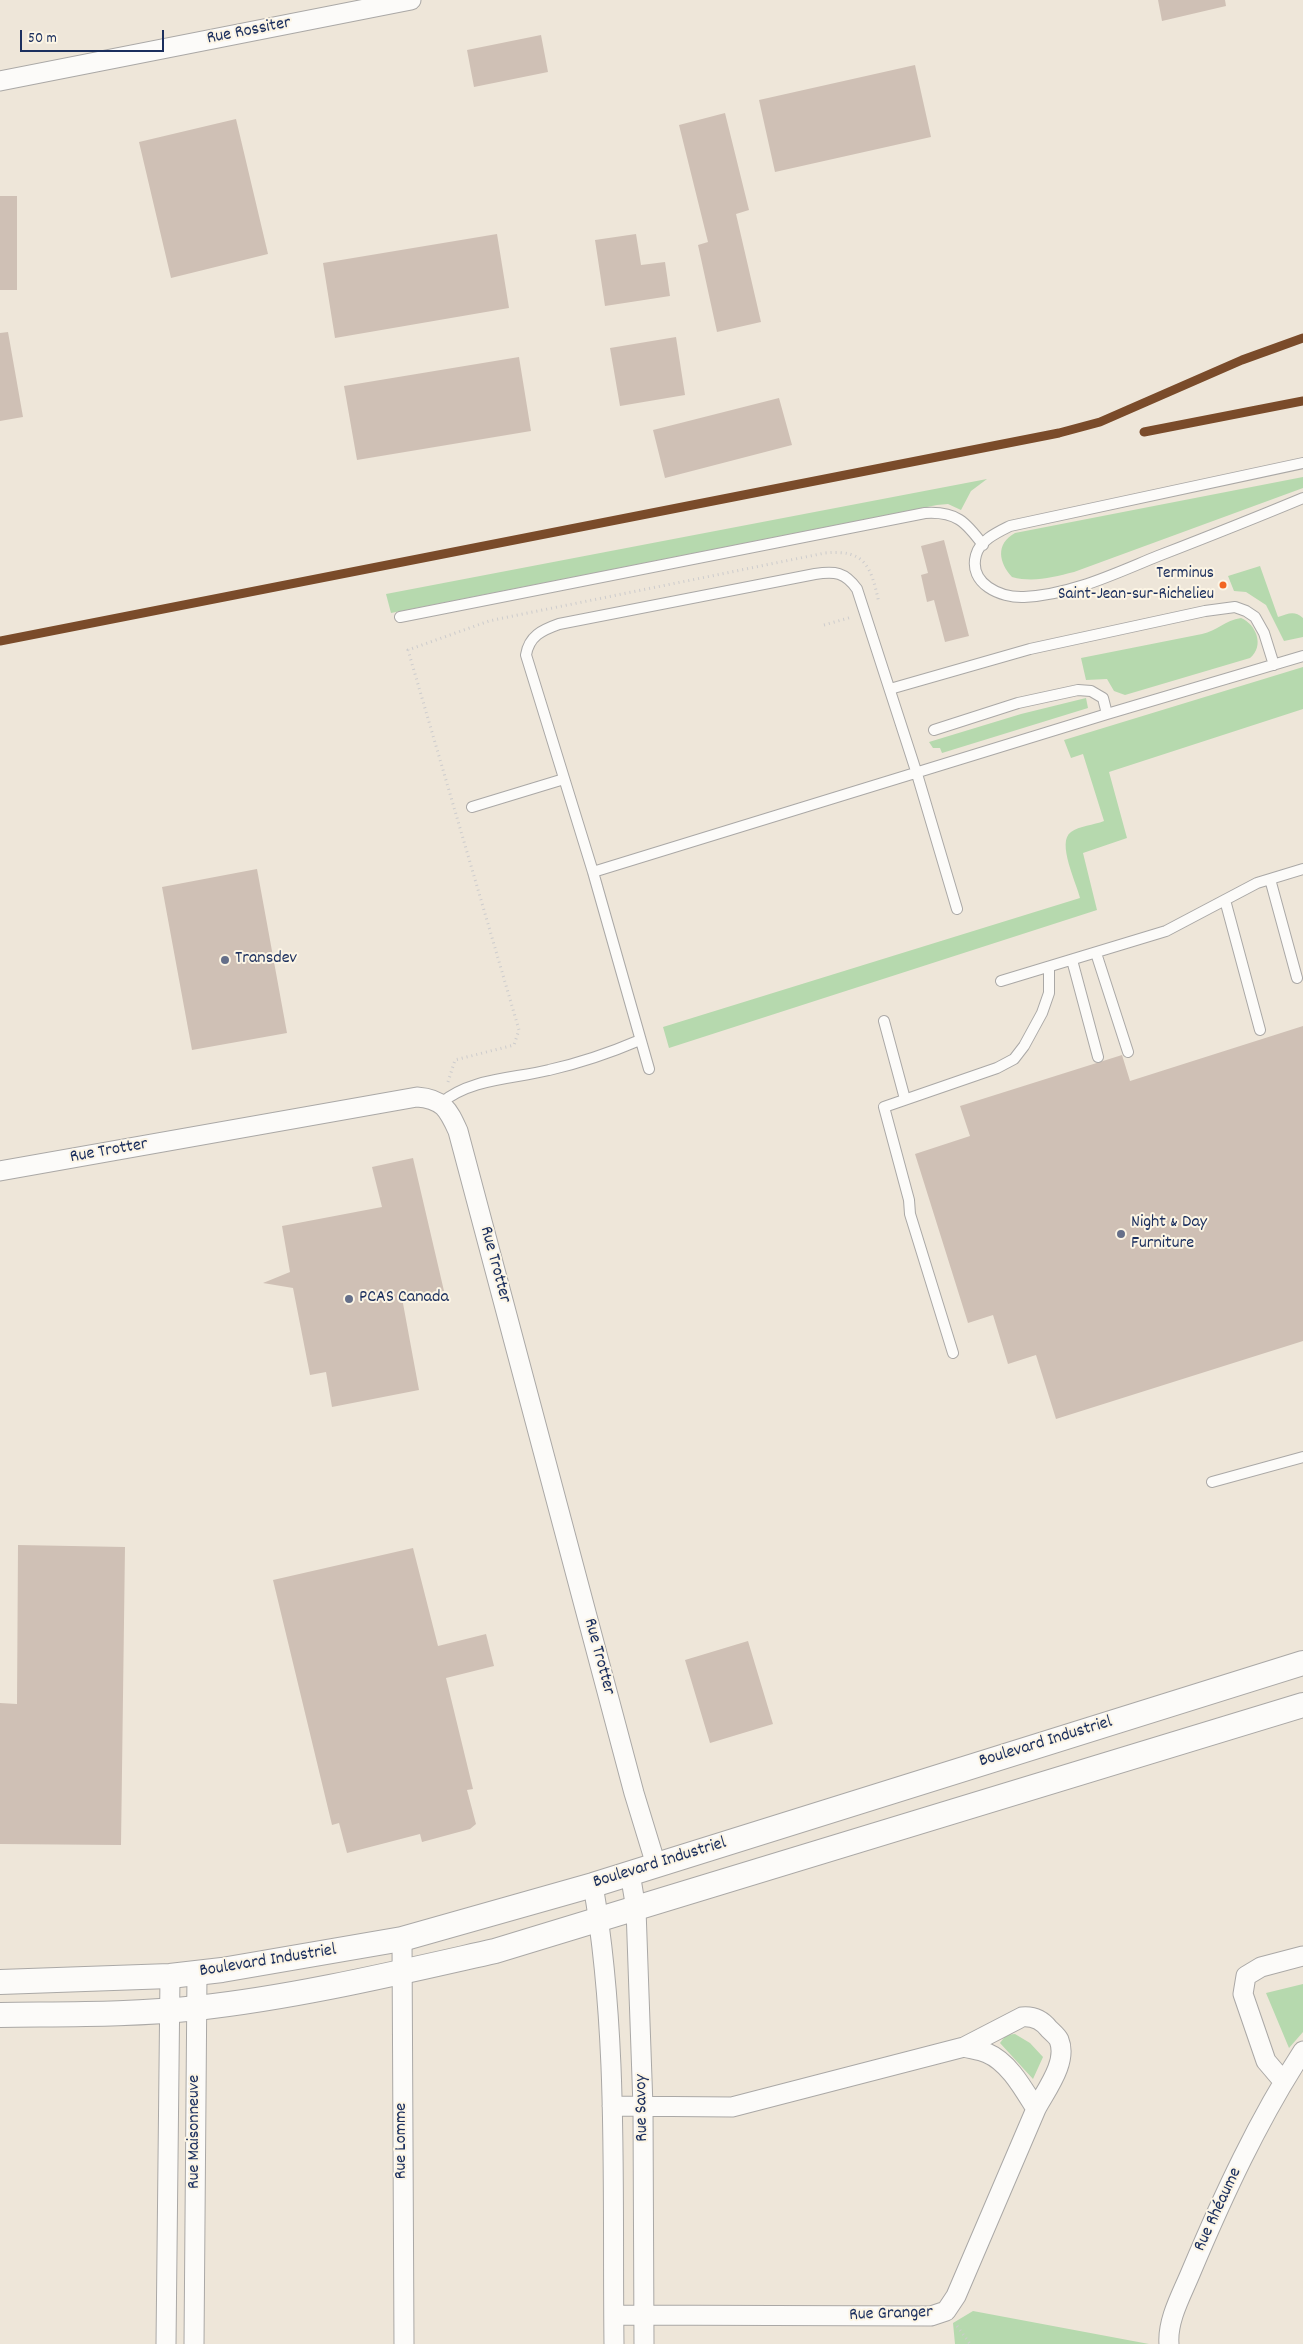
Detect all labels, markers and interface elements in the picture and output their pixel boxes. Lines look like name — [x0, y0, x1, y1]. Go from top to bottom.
street label: Rue Rossiter — [205, 13, 293, 51]
scale bar — [22, 20, 166, 52]
text: 50 m — [28, 28, 57, 50]
place label: Terminus Saint-Jean-sur-Richelieu — [1058, 565, 1214, 605]
marker: Terminus Saint-Jean-sur-Richelieu — [1218, 580, 1228, 590]
place label: Transdev — [235, 949, 297, 971]
marker: Transdev — [219, 954, 231, 966]
street label: Rue Trotter — [69, 1135, 149, 1169]
place label: Night & Day Furniture — [1131, 1213, 1207, 1256]
street label: Rue Trotter — [473, 1224, 515, 1306]
marker: Night & Day Furniture — [1115, 1228, 1127, 1240]
place label: PCAS Canada — [359, 1288, 449, 1310]
marker: PCAS Canada — [343, 1293, 355, 1305]
street label: Rue Trotter — [577, 1616, 619, 1698]
street label: Boulevard Industriel — [977, 1712, 1115, 1774]
street label: Boulevard Industriel — [591, 1833, 729, 1895]
street label: Boulevard Industriel — [198, 1941, 338, 1983]
street label: Rue Savoy — [632, 2074, 654, 2142]
street label: Rue Maisonneuve — [185, 2075, 207, 2189]
street label: Rue Lomme — [392, 2103, 414, 2179]
street label: Rue Rhéaume — [1190, 2165, 1248, 2255]
street label: Rue Granger — [849, 2303, 933, 2327]

